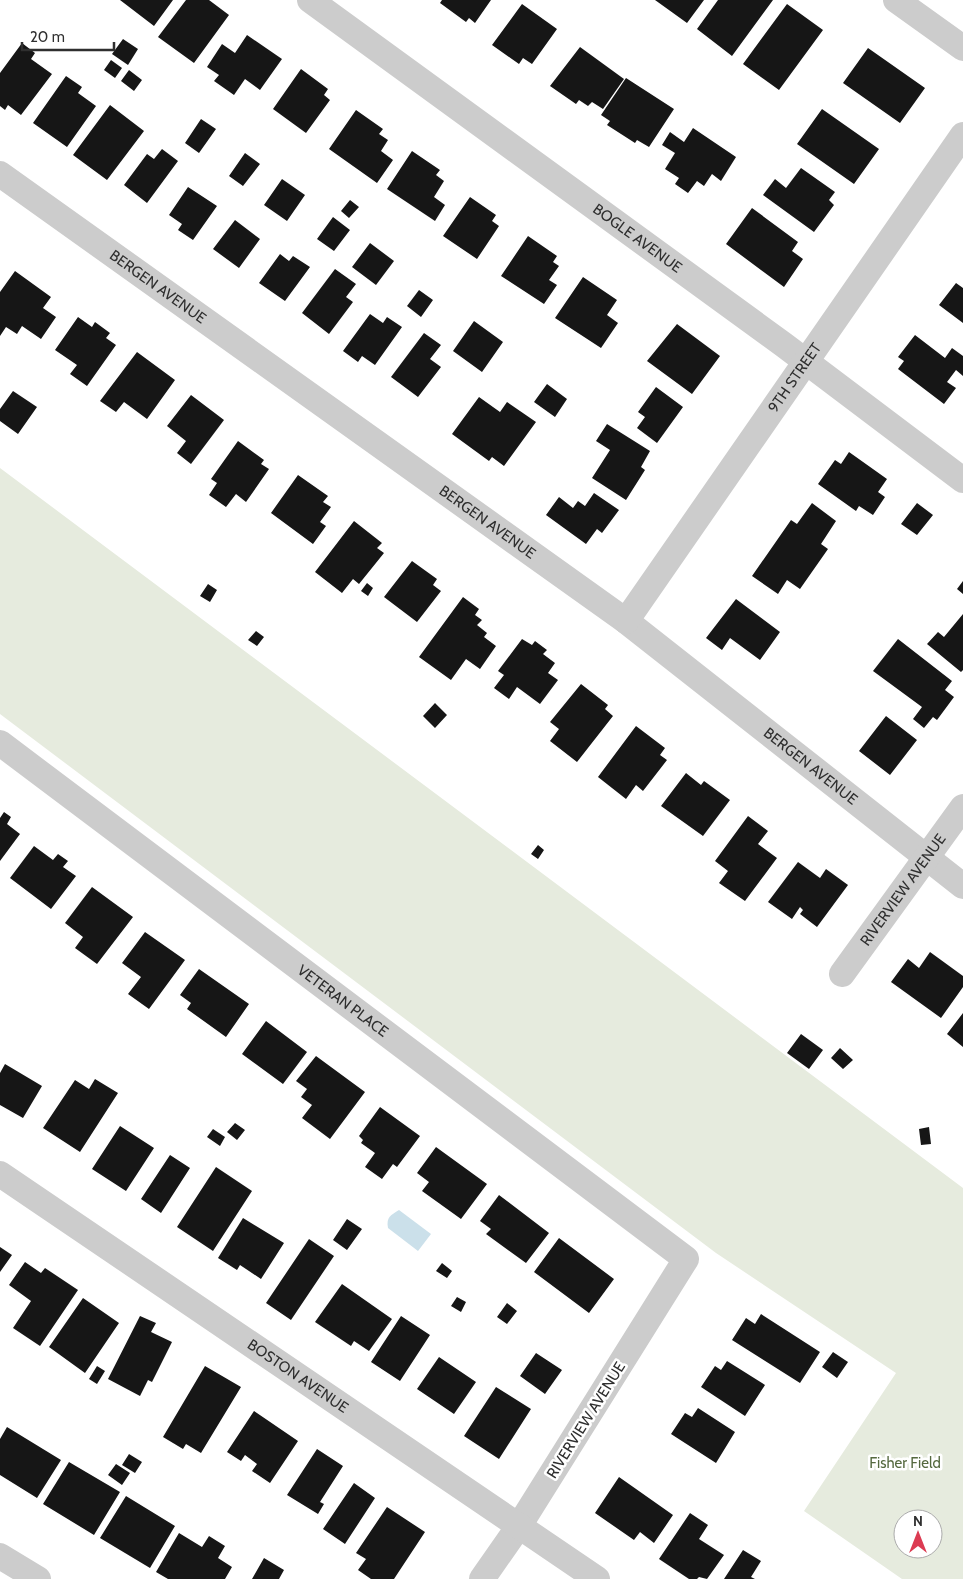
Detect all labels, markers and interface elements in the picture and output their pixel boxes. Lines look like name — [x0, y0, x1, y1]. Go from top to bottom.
scale bar — [22, 20, 115, 52]
text: 20 m — [30, 28, 65, 46]
street label: BOGLE AVENUE — [589, 200, 685, 277]
street label: BERGEN AVENUE — [106, 246, 210, 327]
street label: 9TH STREET — [764, 339, 825, 416]
street label: BERGEN AVENUE — [436, 482, 539, 563]
street label: BERGEN AVENUE — [760, 724, 861, 809]
street label: RIVERVIEW AVENUE — [856, 830, 950, 949]
street label: VETERAN PLACE — [294, 961, 392, 1041]
street label: BOSTON AVENUE — [244, 1335, 352, 1417]
street label: RIVERVIEW AVENUE — [543, 1358, 629, 1482]
park label: Fisher Field — [869, 1454, 941, 1472]
north arrow — [893, 1509, 943, 1559]
text: N — [913, 1512, 923, 1530]

